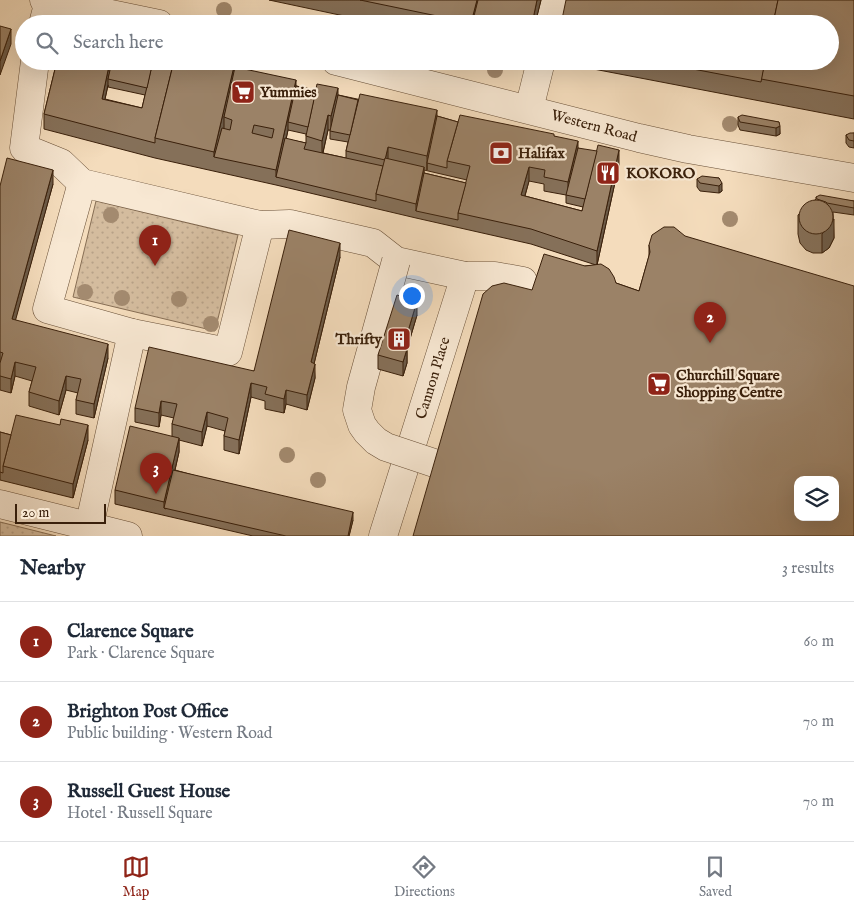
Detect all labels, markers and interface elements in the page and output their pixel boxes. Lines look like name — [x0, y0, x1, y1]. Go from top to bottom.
search box — [15, 15, 839, 70]
icon: search — [33, 29, 61, 57]
text: Search here — [73, 31, 164, 55]
supermarket icon: Yummies — [230, 79, 256, 105]
place label: Yummies — [260, 83, 317, 102]
street label: Western Road — [549, 105, 640, 147]
bank icon: Halifax — [488, 140, 514, 166]
place label: Halifax — [518, 144, 565, 163]
restaurant icon: KOKORO — [595, 160, 621, 186]
place label: KOKORO — [626, 164, 696, 183]
pin: 1 — [139, 225, 171, 266]
your location — [399, 283, 425, 309]
pin: 2 — [694, 302, 726, 343]
building icon: Thrifty — [386, 326, 412, 352]
place label: Thrifty — [335, 330, 383, 349]
street label: Cannon Place — [411, 334, 455, 421]
place label: Churchill Square Shopping Centre — [676, 366, 783, 402]
supermarket icon: Churchill Square Shopping Centre — [646, 371, 672, 397]
pin: 3 — [140, 453, 172, 494]
map controls — [794, 476, 839, 521]
button: layers — [794, 476, 839, 521]
scale bar — [15, 501, 106, 524]
text: 20 m — [22, 504, 49, 522]
text: Nearby — [20, 555, 85, 582]
text: 3 results — [782, 559, 834, 579]
text: Clarence Square — [67, 620, 194, 644]
text: 1 — [33, 632, 39, 652]
text: 60 m — [804, 632, 834, 652]
text: Park · Clarence Square — [67, 644, 215, 664]
text: Brighton Post Office — [67, 700, 229, 724]
text: 2 — [32, 712, 40, 732]
text: 70 m — [803, 712, 834, 732]
text: Public building · Western Road — [67, 724, 272, 744]
text: Russell Guest House — [67, 780, 230, 804]
text: 3 — [33, 792, 39, 812]
text: 70 m — [803, 792, 834, 812]
text: Hotel · Russell Square — [67, 804, 213, 824]
tab: Map — [122, 853, 150, 901]
tab: Directions — [394, 853, 455, 901]
tab: Saved — [699, 853, 732, 901]

